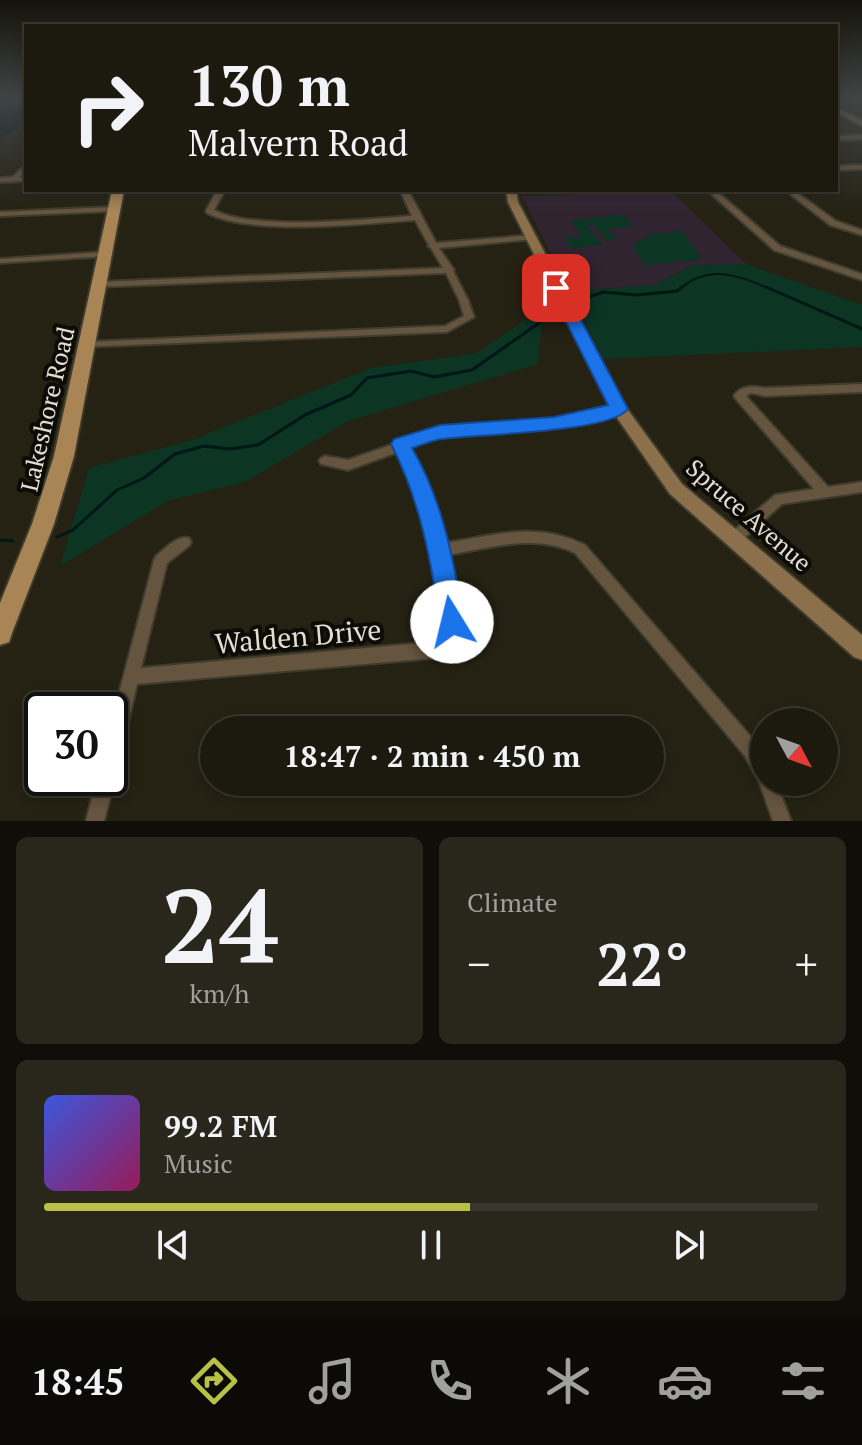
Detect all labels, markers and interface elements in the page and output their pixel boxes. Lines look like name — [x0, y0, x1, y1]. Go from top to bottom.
text: 130 m — [188, 48, 350, 122]
icon: right — [56, 56, 160, 160]
text: Malvern Road — [188, 119, 408, 166]
pin — [522, 254, 590, 322]
icon: arrive — [534, 266, 578, 310]
street label: Lakeshore Road — [13, 324, 81, 494]
street label: Spruce Avenue — [680, 452, 818, 578]
position arrow — [410, 580, 494, 664]
street label: Walden Drive — [213, 610, 383, 662]
speed limit sign: 30 — [24, 692, 128, 796]
north arrow — [750, 708, 838, 796]
map controls — [750, 708, 838, 796]
text: 18:47 · 2 min · 450 m — [284, 736, 580, 776]
text: 24 — [161, 855, 278, 993]
text: Climate — [467, 885, 558, 919]
text: 22° — [596, 924, 689, 1003]
text: − — [467, 934, 490, 993]
text: + — [795, 934, 818, 993]
text: km/h — [189, 976, 250, 1010]
text: 99.2 FM — [164, 1106, 277, 1146]
text: Music — [164, 1146, 233, 1180]
icon: previous — [151, 1223, 195, 1267]
icon: pause — [409, 1223, 453, 1267]
icon: next — [667, 1223, 711, 1267]
icon: directions — [186, 1353, 242, 1409]
icon: music — [304, 1353, 360, 1409]
icon: phone — [422, 1353, 478, 1409]
icon: climate — [540, 1353, 596, 1409]
icon: car — [657, 1353, 713, 1409]
icon: filters — [775, 1353, 831, 1409]
text: 18:45 — [31, 1358, 125, 1405]

